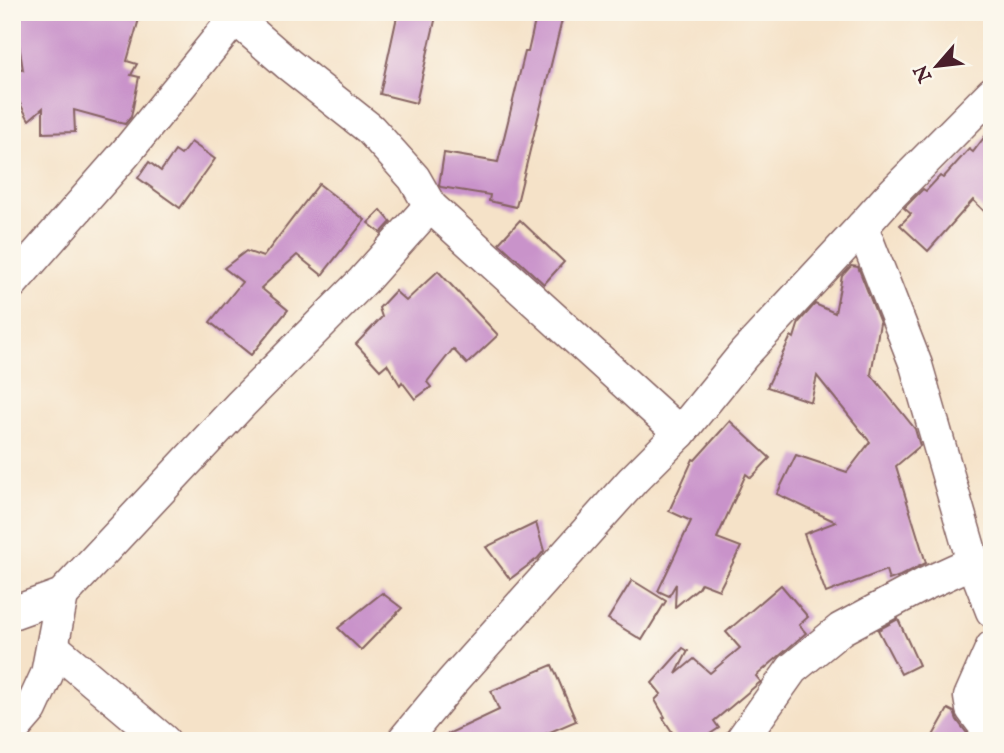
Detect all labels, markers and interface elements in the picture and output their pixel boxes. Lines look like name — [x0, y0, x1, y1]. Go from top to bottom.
north arrow — [902, 32, 972, 102]
text: N — [909, 60, 939, 87]

